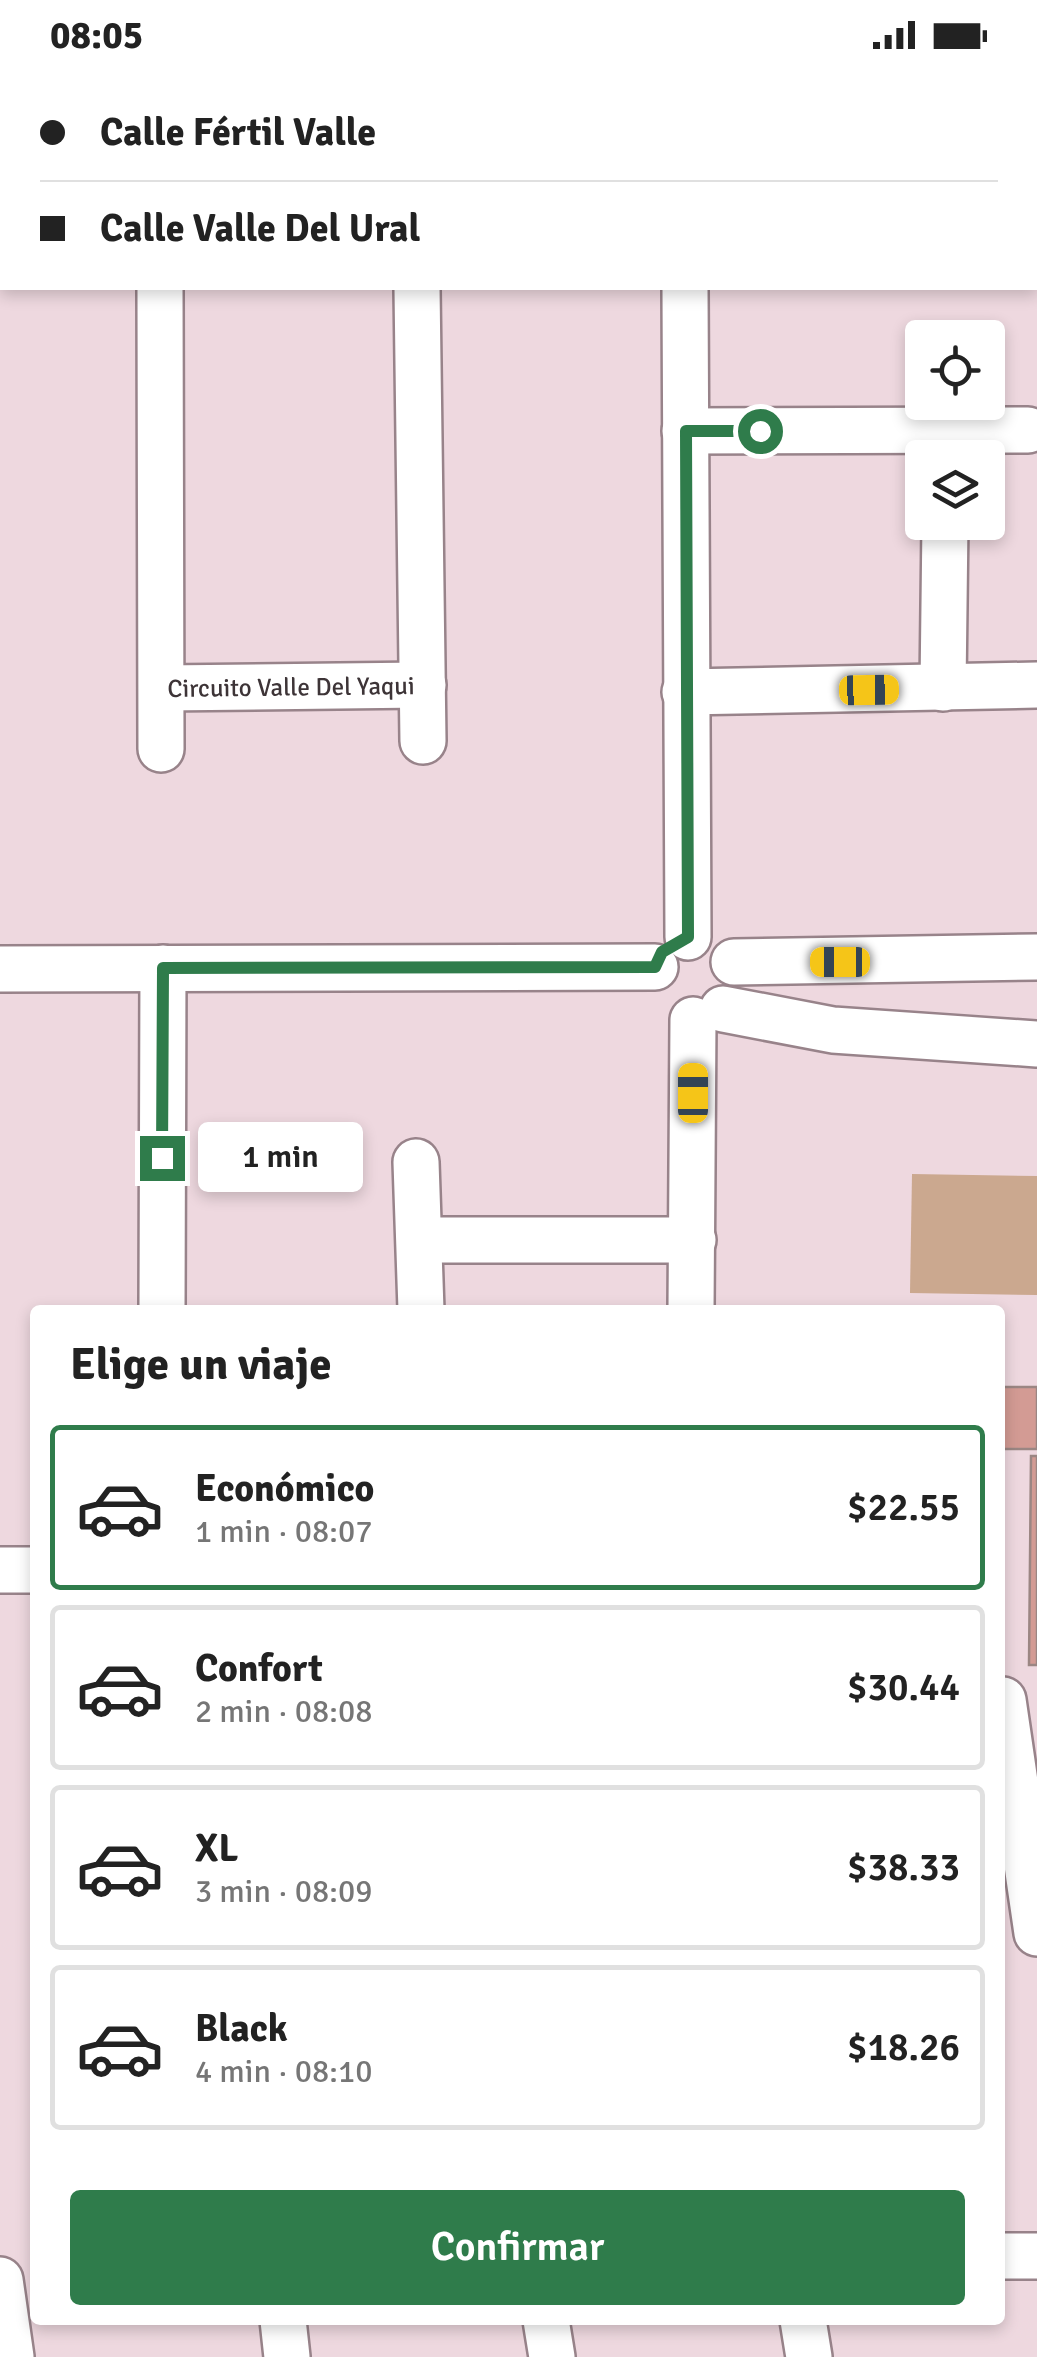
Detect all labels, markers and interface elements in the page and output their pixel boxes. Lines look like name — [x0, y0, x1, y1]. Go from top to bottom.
text: 08:05 — [50, 12, 143, 59]
text: Calle Fértil Valle — [100, 109, 376, 156]
text: Calle Valle Del Ural — [100, 205, 421, 252]
map controls — [905, 320, 1005, 540]
button: locate — [905, 320, 1005, 420]
route start — [738, 409, 783, 454]
button: layers — [905, 440, 1005, 540]
street label: Circuito Valle Del Yaqui — [167, 670, 415, 703]
car — [839, 674, 899, 706]
car — [810, 947, 870, 977]
car — [678, 1063, 708, 1123]
callout: 1 min — [197, 1123, 362, 1193]
route end — [140, 1136, 185, 1181]
text: 1 min — [242, 1137, 319, 1176]
text: Elige un viaje — [70, 1337, 332, 1392]
icon: car — [75, 1463, 165, 1553]
text: Económico — [195, 1465, 374, 1512]
text: $22.55 — [847, 1484, 960, 1531]
text: 1 min · 08:07 — [195, 1512, 373, 1551]
icon: car — [75, 1643, 165, 1733]
text: Confort — [195, 1645, 323, 1692]
text: $30.44 — [847, 1664, 960, 1711]
text: 2 min · 08:08 — [195, 1692, 373, 1731]
icon: car — [75, 1823, 165, 1913]
text: XL — [195, 1825, 238, 1872]
text: $38.33 — [847, 1844, 960, 1891]
text: 3 min · 08:09 — [195, 1872, 373, 1911]
icon: car — [75, 2003, 165, 2093]
text: Black — [195, 2005, 288, 2052]
text: $18.26 — [847, 2024, 960, 2071]
text: 4 min · 08:10 — [195, 2052, 373, 2091]
button: Confirmar — [70, 2190, 965, 2305]

